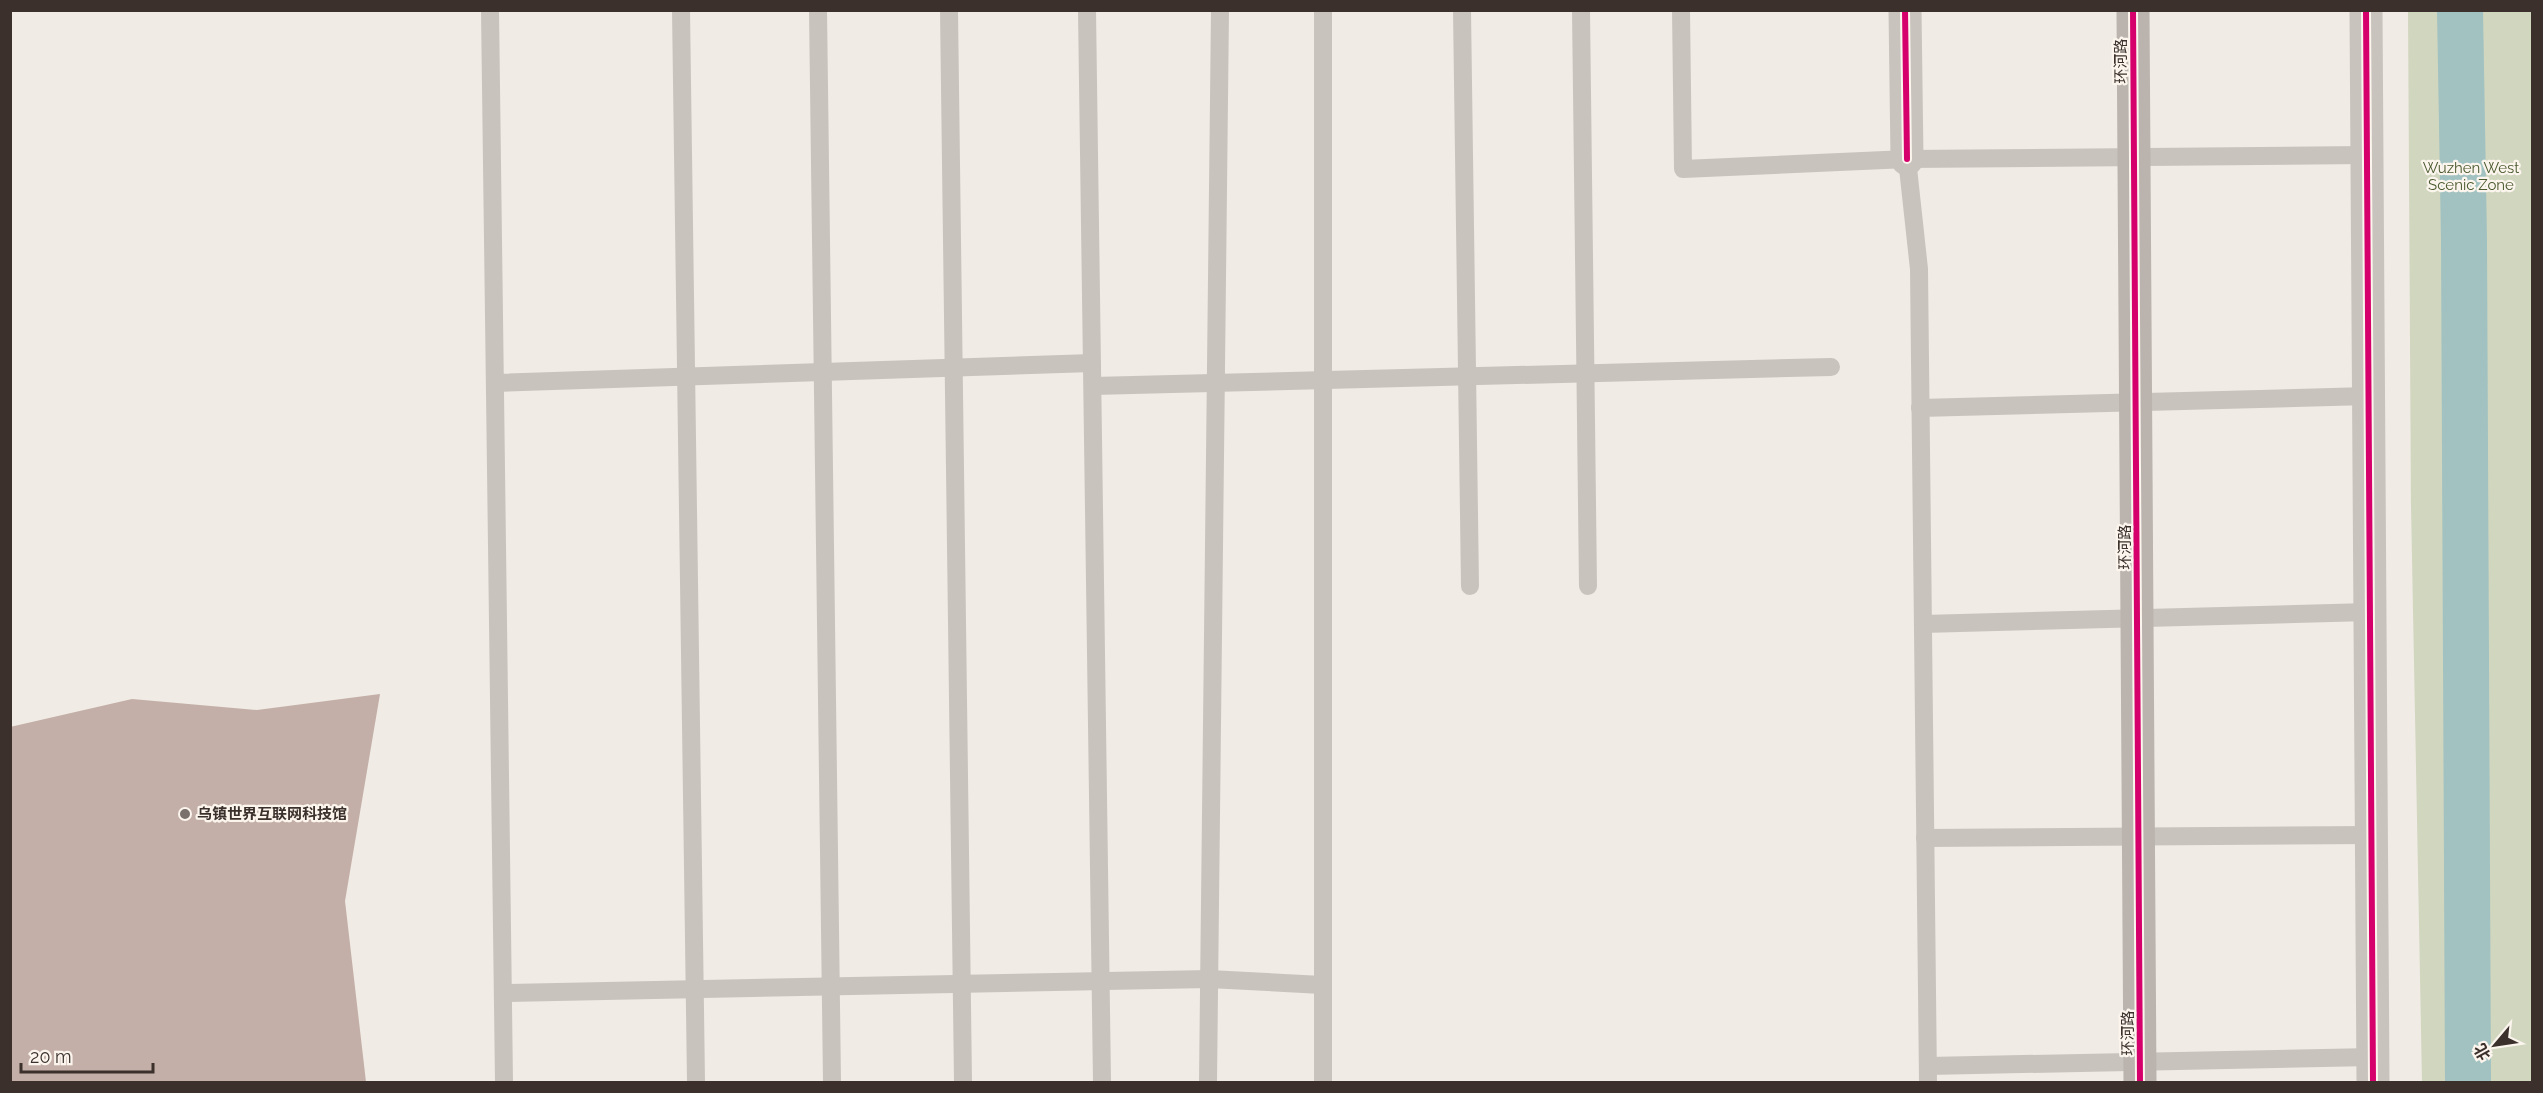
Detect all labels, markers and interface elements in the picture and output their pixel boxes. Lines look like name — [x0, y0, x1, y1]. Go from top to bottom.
street label: 环河路 — [2112, 38, 2130, 84]
park label: Wuzhen West Scenic Zone — [2423, 159, 2519, 194]
street label: 环河路 — [2116, 524, 2134, 570]
place label: 乌镇世界互联网科技馆 — [197, 805, 347, 823]
marker: 乌镇世界互联网科技馆 — [178, 807, 192, 821]
street label: 环河路 — [2119, 1010, 2137, 1056]
north arrow — [2465, 1015, 2525, 1075]
scale bar — [21, 1036, 153, 1074]
text: 北 — [2470, 1040, 2495, 1064]
text: 20 m — [30, 1046, 72, 1067]

